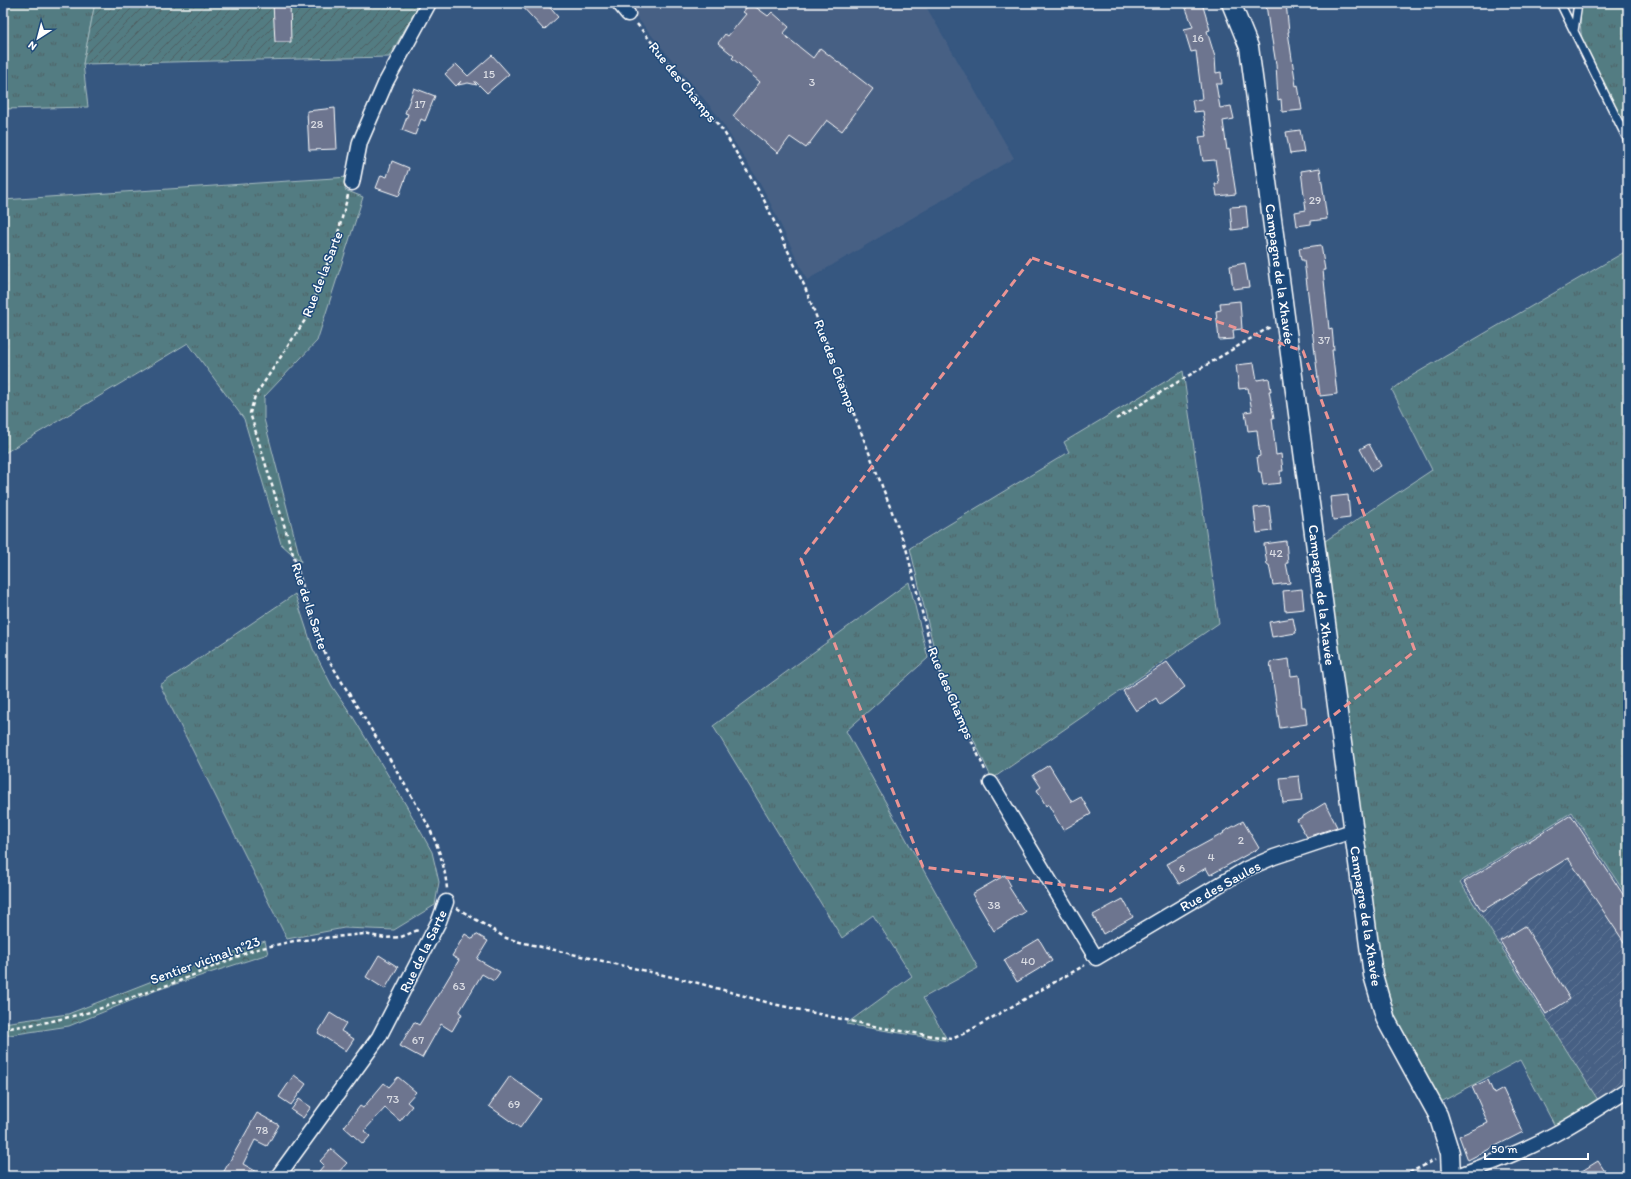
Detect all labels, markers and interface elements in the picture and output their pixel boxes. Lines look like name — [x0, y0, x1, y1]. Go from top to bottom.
north arrow — [18, 18, 58, 58]
house number: 16 — [1192, 31, 1204, 45]
text: N — [26, 38, 39, 53]
street label: Rue des Champs — [645, 39, 720, 126]
house number: 15 — [483, 67, 495, 81]
house number: 3 — [809, 75, 816, 89]
house number: 17 — [414, 97, 426, 111]
house number: 28 — [311, 117, 324, 131]
house number: 29 — [1309, 193, 1321, 207]
street label: Campagne de la Xhavée — [1261, 203, 1298, 346]
street label: Rue de la Sarte — [298, 229, 347, 319]
street label: Rue des Champs — [810, 317, 861, 415]
house number: 37 — [1318, 333, 1330, 347]
street label: Campagne de la Xhavée — [1304, 524, 1339, 667]
house number: 42 — [1269, 546, 1283, 560]
street label: Rue de la Sarte — [287, 561, 332, 652]
street label: Rue des Champs — [923, 645, 978, 742]
house number: 2 — [1238, 833, 1245, 847]
street label: Campagne de la Xhavée — [1346, 845, 1385, 988]
house number: 4 — [1207, 850, 1215, 864]
street label: Rue des Saules — [1177, 857, 1264, 916]
house number: 6 — [1179, 861, 1185, 875]
house number: 38 — [987, 898, 1001, 912]
street label: Rue de la Sarte — [396, 907, 451, 996]
street label: Sentier vicinal n°23 — [148, 933, 263, 988]
house number: 40 — [1021, 954, 1035, 968]
house number: 63 — [453, 979, 466, 993]
house number: 67 — [412, 1033, 424, 1047]
house number: 73 — [387, 1092, 400, 1106]
house number: 69 — [508, 1097, 520, 1111]
house number: 78 — [256, 1123, 269, 1137]
scale bar — [1485, 1135, 1588, 1161]
text: 50 m — [1491, 1142, 1517, 1156]

